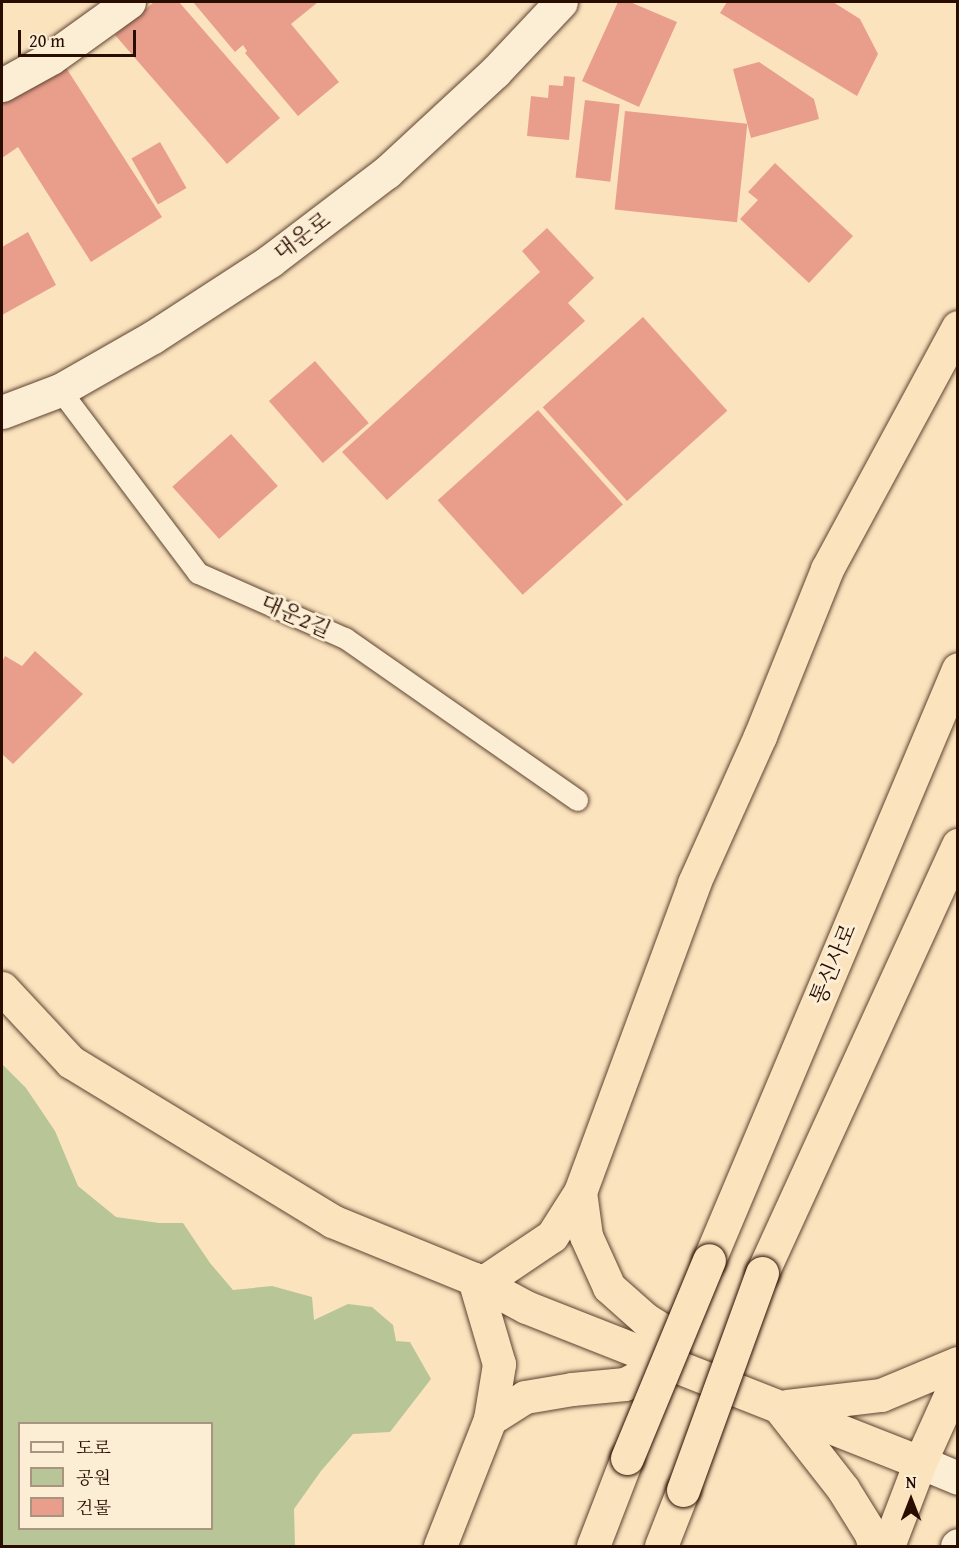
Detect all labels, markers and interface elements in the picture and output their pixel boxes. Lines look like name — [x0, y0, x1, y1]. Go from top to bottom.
scale bar — [21, 18, 140, 56]
text: 20 m — [29, 27, 65, 54]
street label: 대운로 — [269, 206, 335, 266]
street label: 대운2길 — [257, 589, 335, 643]
street label: 통신사로 — [804, 920, 862, 1008]
legend — [18, 1422, 213, 1530]
text: 도로 — [76, 1434, 111, 1461]
text: 공원 — [76, 1464, 111, 1491]
north arrow — [881, 1470, 941, 1530]
text: N — [906, 1470, 916, 1494]
text: 건물 — [76, 1494, 111, 1521]

